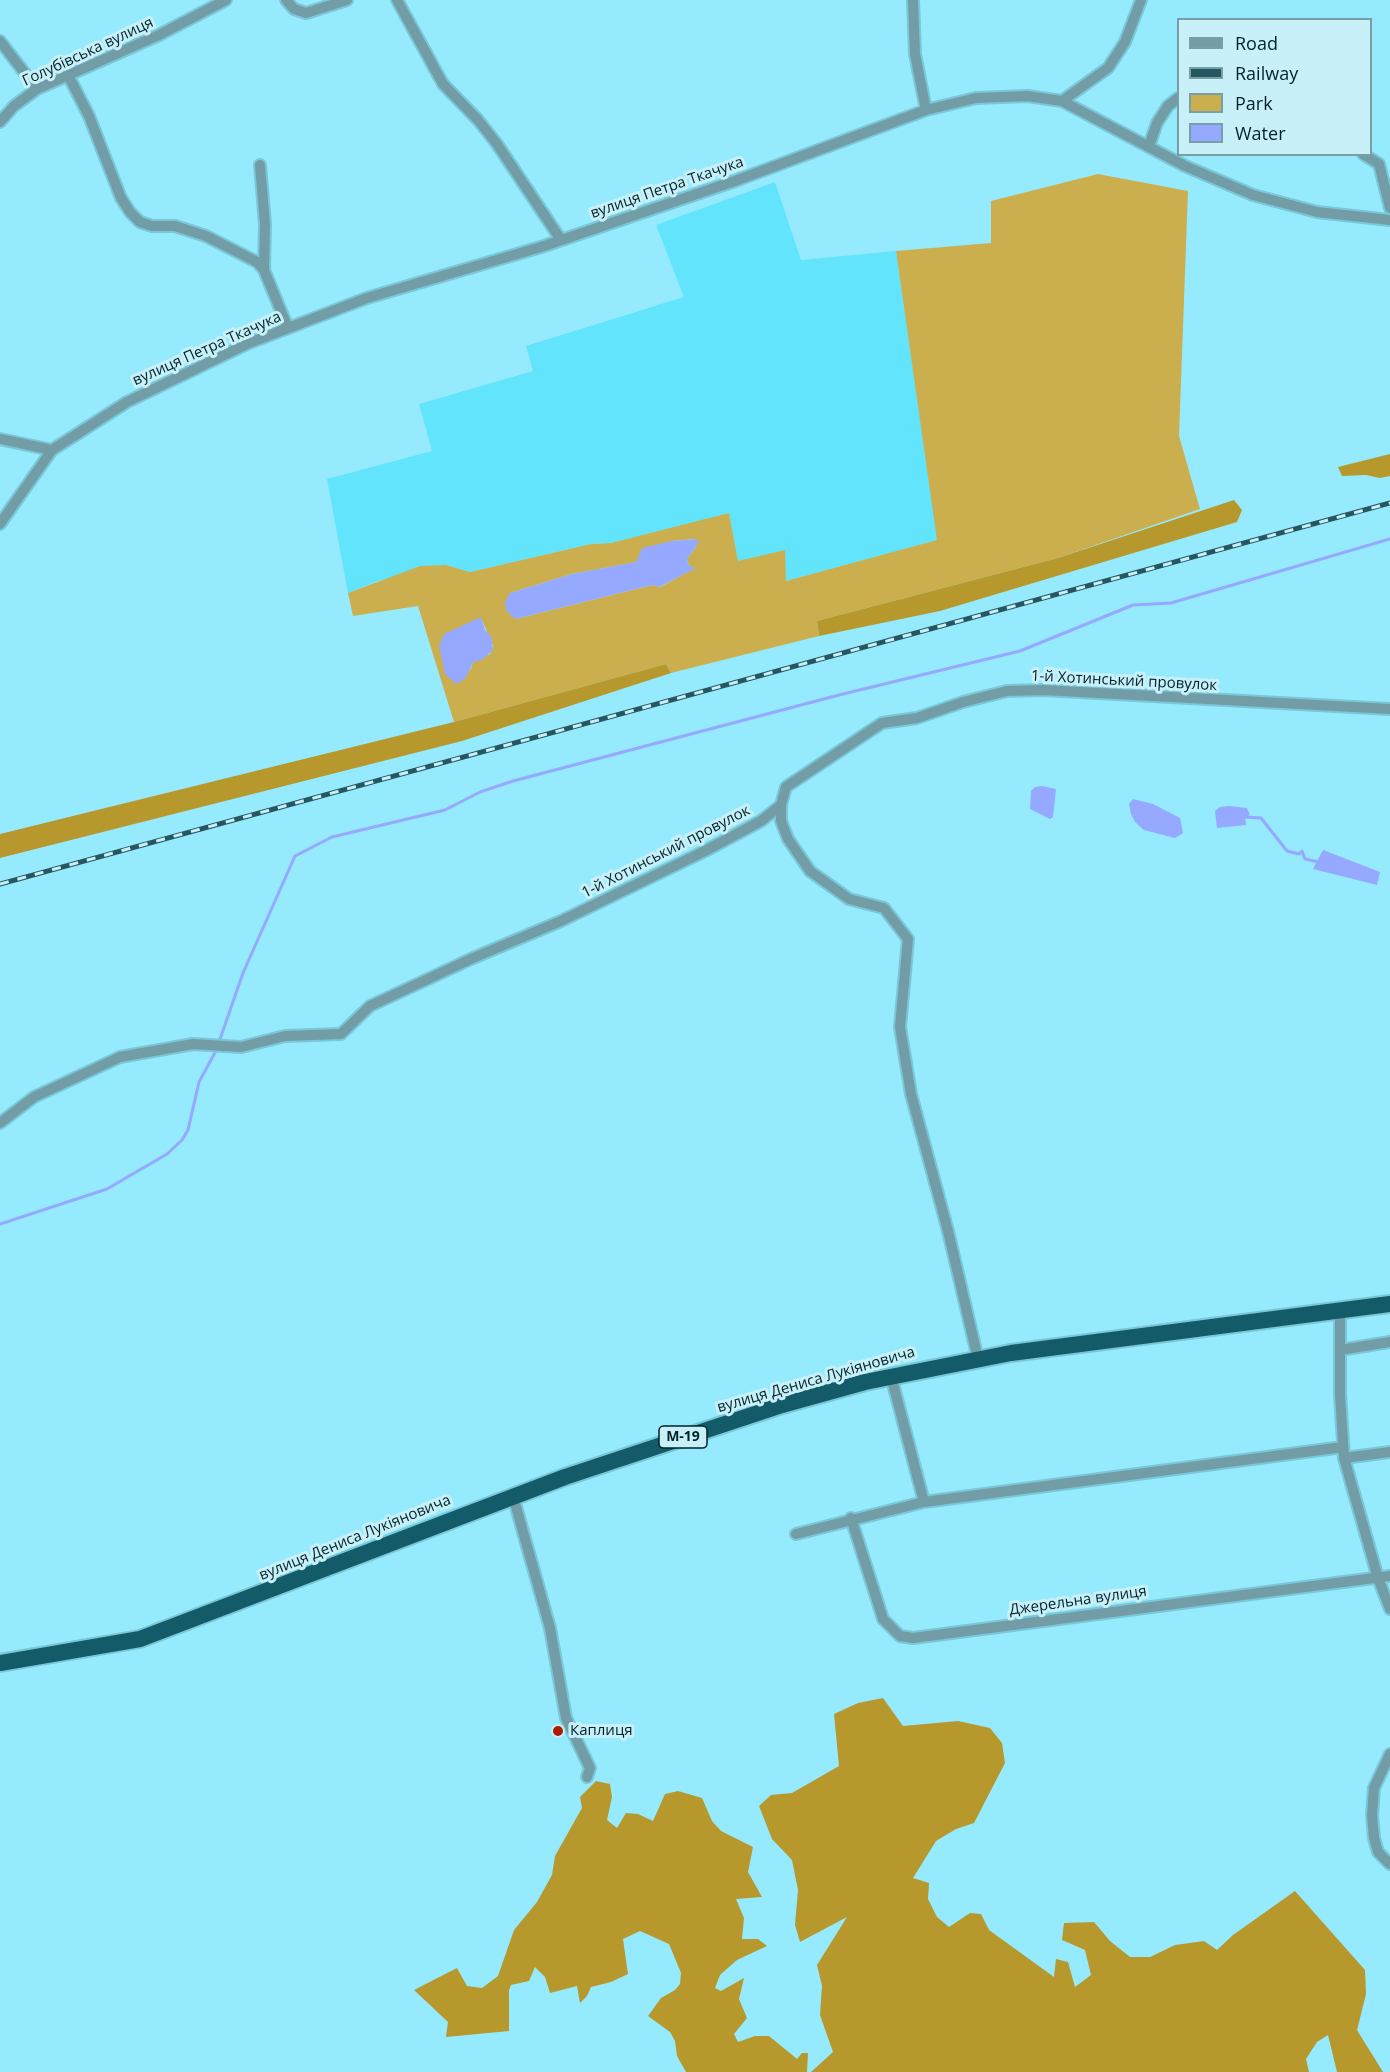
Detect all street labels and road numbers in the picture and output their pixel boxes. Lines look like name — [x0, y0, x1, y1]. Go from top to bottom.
street label: Голубівська вулиця — [20, 14, 156, 90]
street label: вулиця Петра Ткачука — [588, 153, 746, 223]
street label: вулиця Петра Ткачука — [130, 308, 284, 390]
street label: 1-й Хотинський провулок — [1030, 667, 1218, 695]
street label: 1-й Хотинський провулок — [579, 802, 753, 902]
street label: вулиця Дениса Лукіяновича — [715, 1343, 917, 1417]
road number: М-19 — [659, 1426, 707, 1448]
street label: вулиця Дениса Лукіяновича — [257, 1491, 453, 1585]
street label: Джерельна вулиця — [1008, 1582, 1148, 1620]

